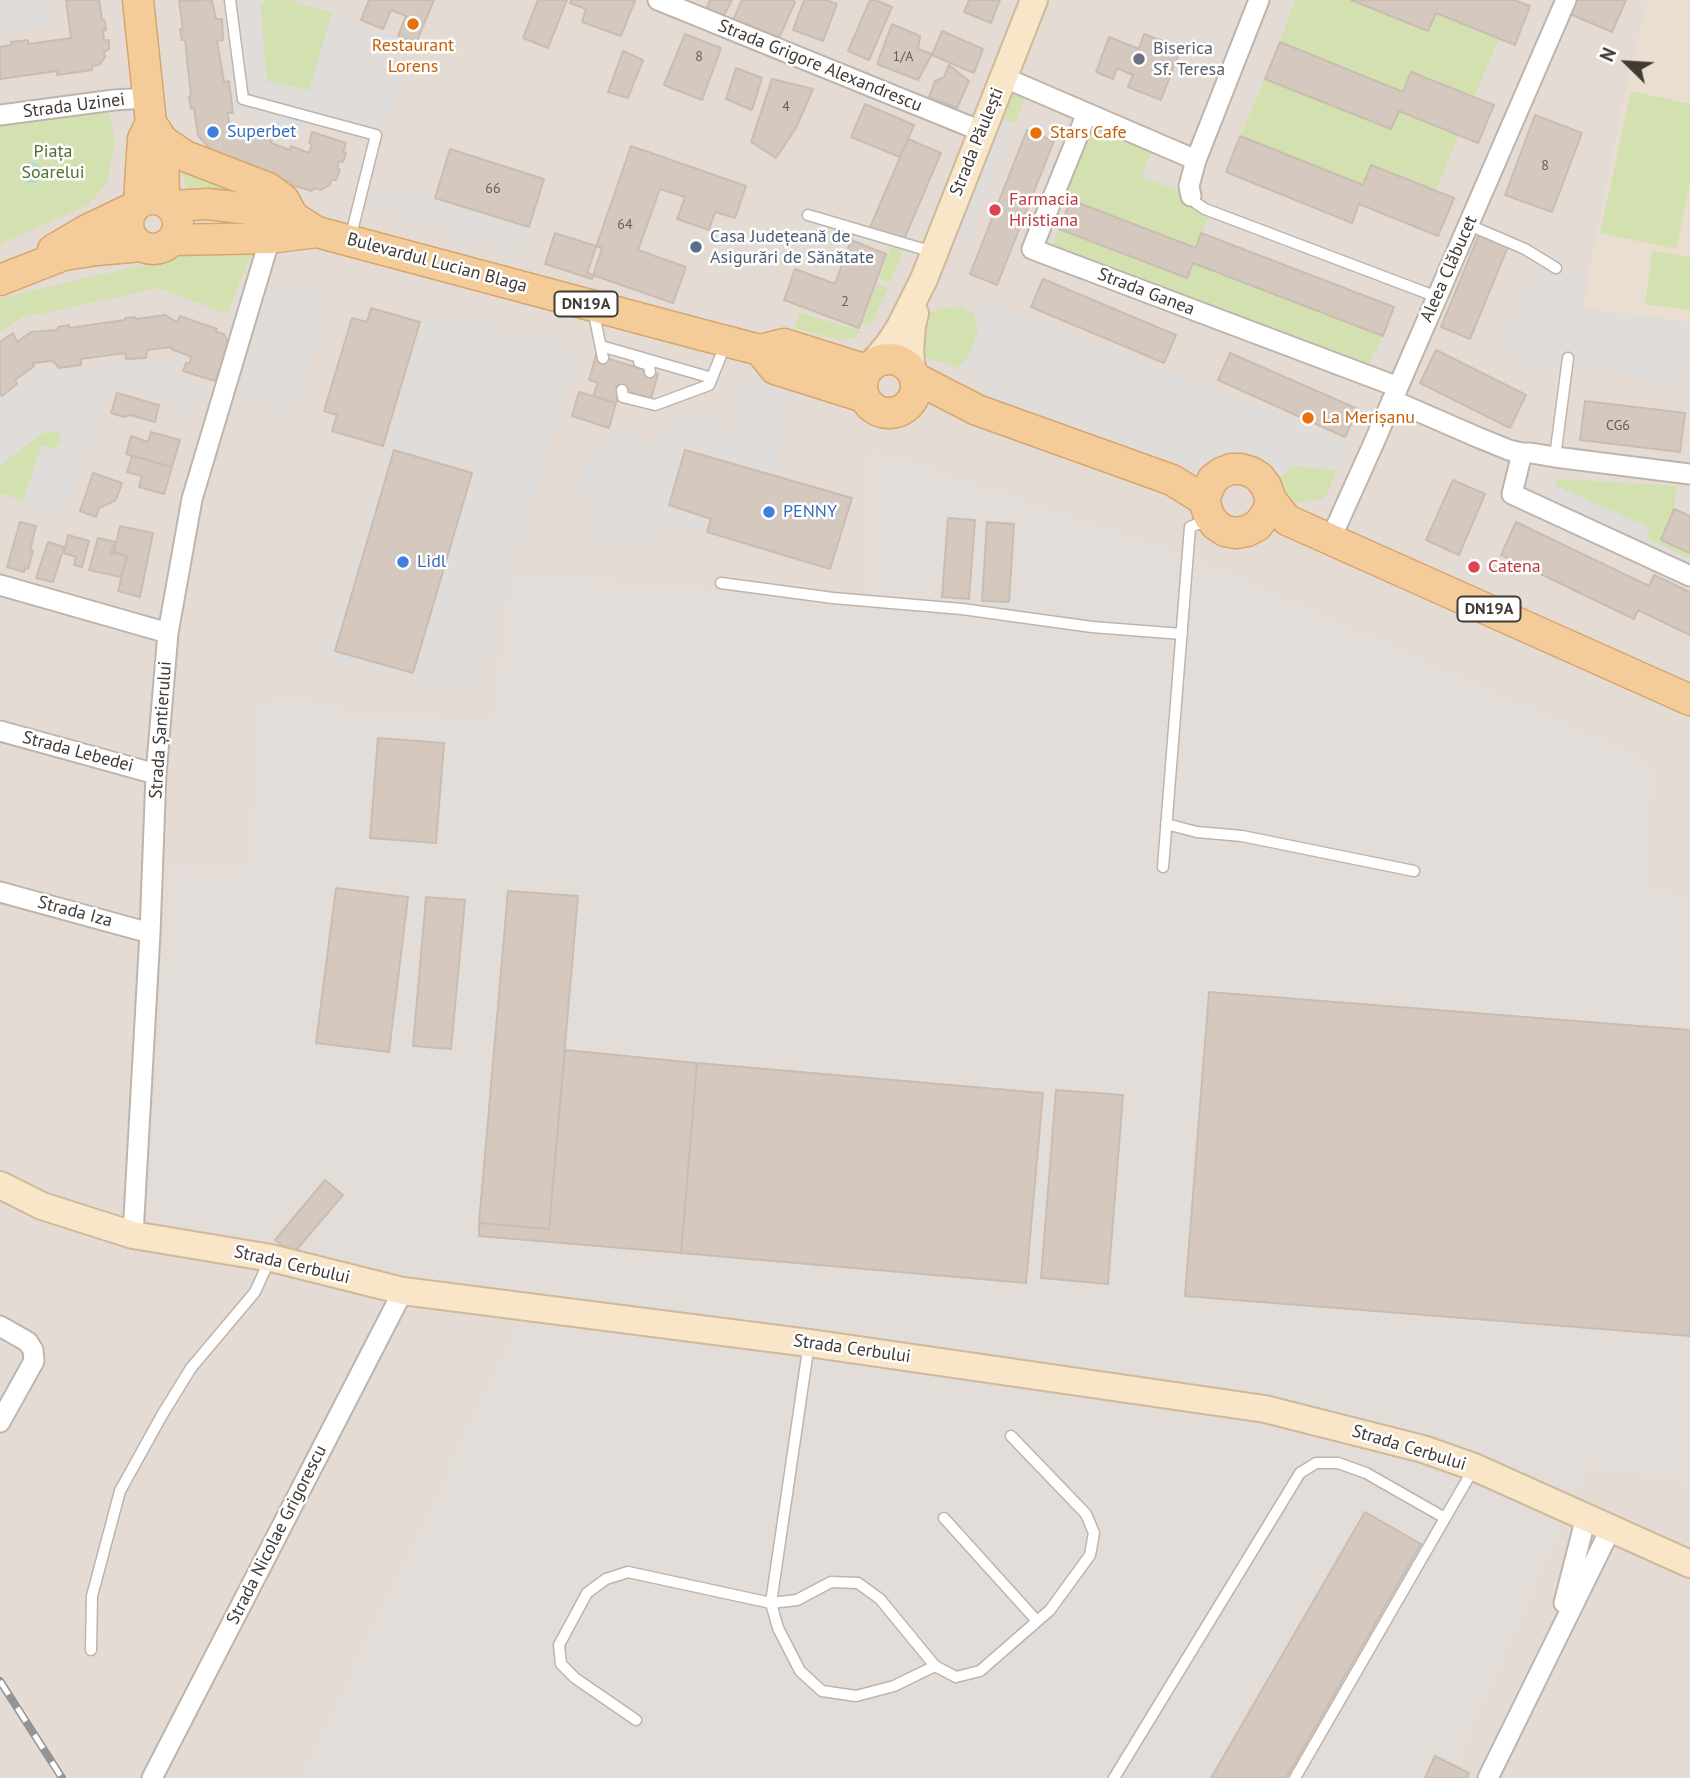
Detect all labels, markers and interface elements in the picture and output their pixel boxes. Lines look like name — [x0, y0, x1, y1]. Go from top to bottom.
street label: Strada Grigore Alexandrescu — [715, 15, 925, 117]
marker: Restaurant Lorens — [405, 16, 421, 32]
north arrow — [1592, 28, 1662, 98]
place label: Restaurant Lorens — [372, 35, 454, 78]
place label: Biserica Sf. Teresa — [1153, 38, 1225, 80]
text: N — [1594, 44, 1621, 65]
house number: 8 — [695, 49, 703, 65]
house number: 1/A — [893, 49, 913, 65]
marker: Biserica Sf. Teresa — [1131, 51, 1147, 67]
street label: Strada Păulești — [945, 85, 1009, 199]
street label: Strada Uzinei — [22, 89, 126, 123]
house number: 4 — [782, 99, 790, 115]
place label: Superbet — [227, 121, 296, 143]
place label: Stars Cafe — [1050, 122, 1127, 144]
marker: Superbet — [205, 124, 221, 140]
marker: Stars Cafe — [1028, 125, 1044, 141]
park label: Piața Soarelui — [21, 141, 85, 184]
house number: 8 — [1541, 158, 1549, 174]
house number: 66 — [485, 181, 501, 197]
place label: Farmacia Hristiana — [1009, 189, 1079, 232]
marker: Farmacia Hristiana — [987, 202, 1003, 218]
street label: Aleea Clăbucet — [1416, 212, 1482, 326]
house number: 64 — [617, 217, 633, 233]
place label: Casa Județeană de Asigurări de Sănătate — [710, 226, 874, 268]
street label: Bulevardul Lucian Blaga — [344, 229, 530, 297]
marker: Casa Județeană de Asigurări de Sănătate — [688, 239, 704, 255]
street label: Strada Ganea — [1095, 264, 1197, 320]
road number: DN19A — [554, 292, 618, 316]
house number: 2 — [841, 294, 849, 310]
place label: La Merișanu — [1322, 407, 1415, 429]
marker: La Merișanu — [1300, 410, 1316, 426]
house number: CG6 — [1606, 418, 1630, 434]
place label: PENNY — [783, 501, 837, 523]
marker: PENNY — [761, 504, 777, 520]
place label: Lidl — [417, 551, 446, 573]
marker: Lidl — [395, 554, 411, 570]
place label: Catena — [1488, 556, 1541, 578]
marker: Catena — [1466, 559, 1482, 575]
road number: DN19A — [1458, 596, 1520, 622]
street label: Strada Șantierului — [145, 660, 177, 800]
street label: Strada Lebedei — [20, 727, 136, 777]
street label: Strada Iza — [35, 892, 115, 932]
street label: Strada Cerbului — [232, 1241, 352, 1289]
street label: Strada Cerbului — [792, 1330, 912, 1368]
street label: Strada Cerbului — [1349, 1420, 1469, 1476]
street label: Strada Nicolae Grigorescu — [222, 1442, 332, 1628]

